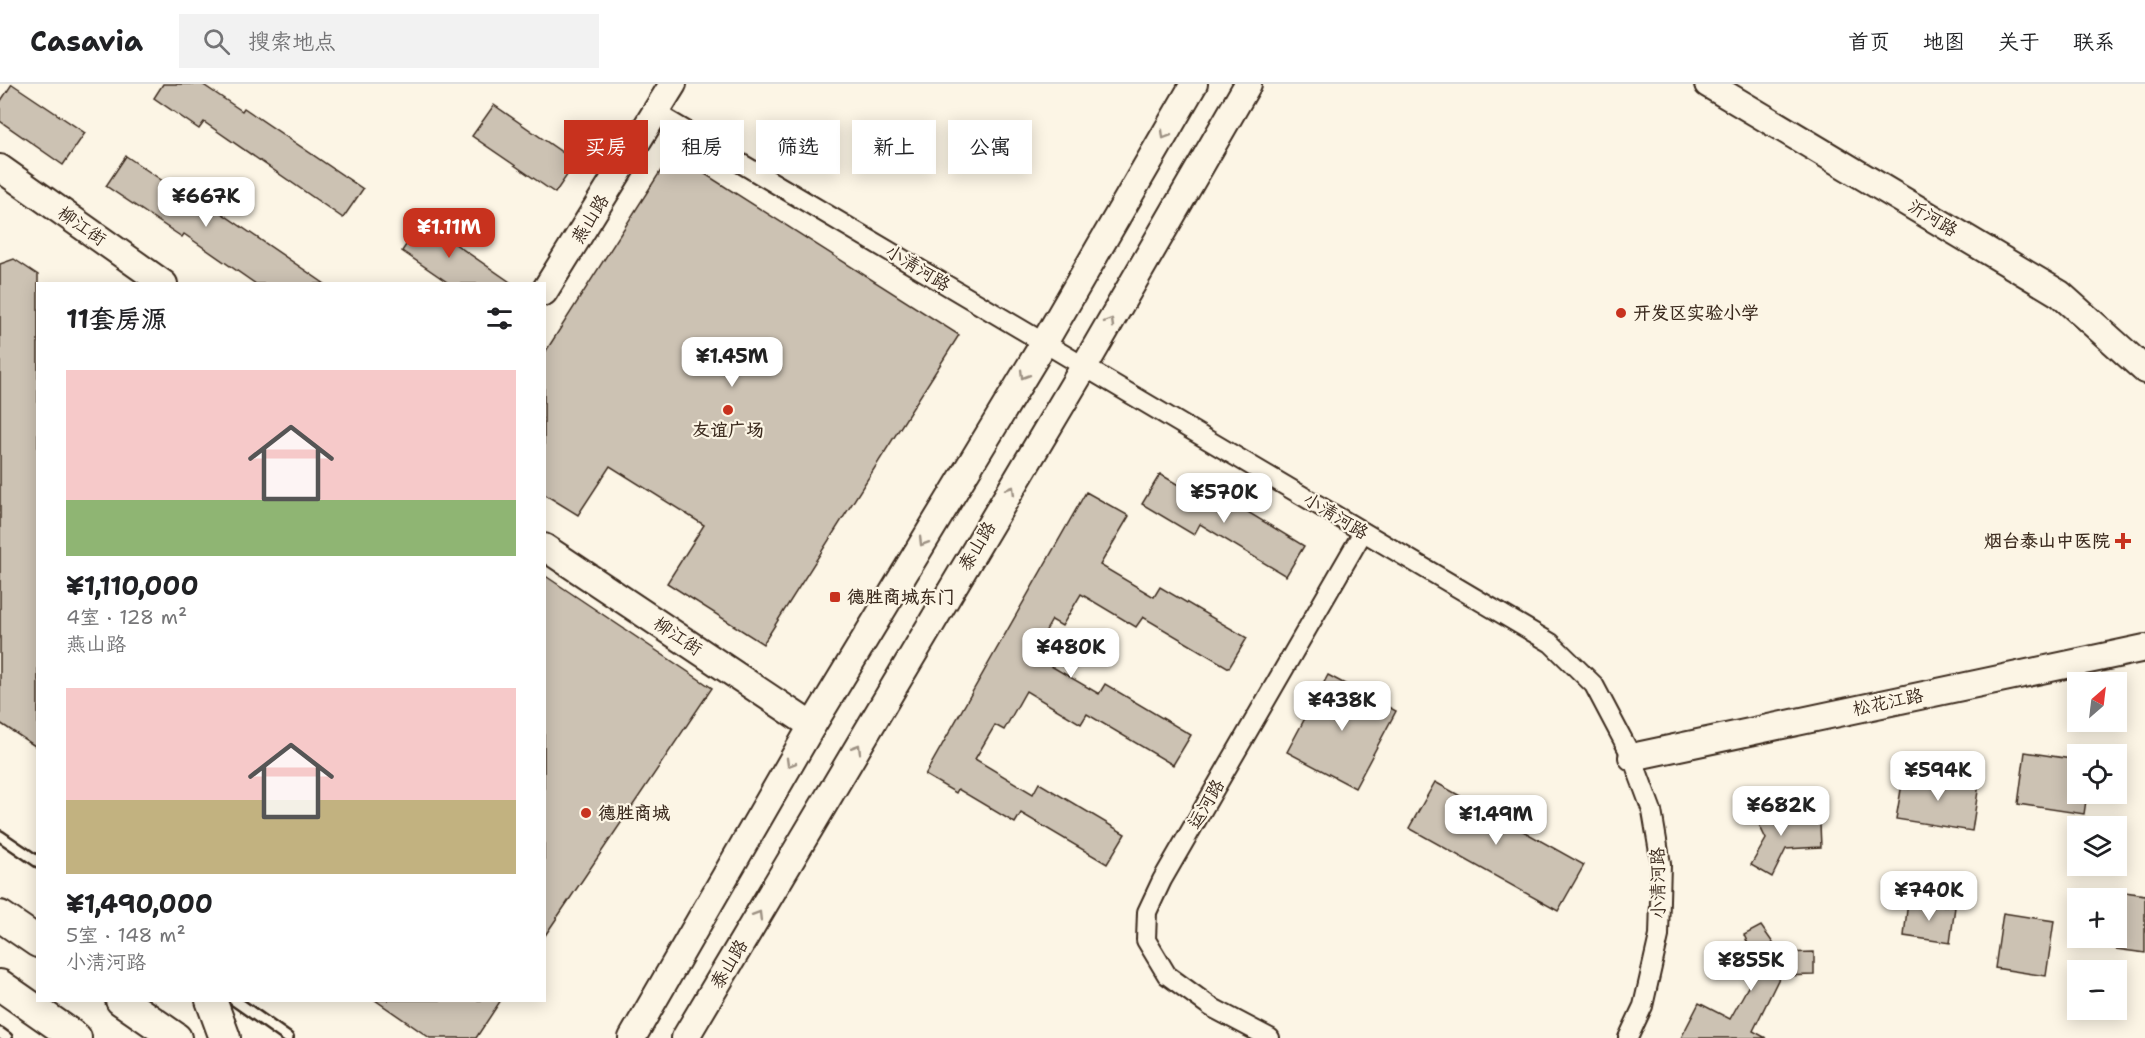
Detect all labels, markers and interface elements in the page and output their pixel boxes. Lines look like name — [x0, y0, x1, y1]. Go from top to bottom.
search box — [179, 14, 599, 68]
text: Casavia — [30, 22, 143, 60]
icon: search — [200, 25, 233, 58]
text: 搜索地点 — [248, 27, 336, 56]
text: 首页 — [1848, 28, 1890, 56]
text: 地图 — [1923, 28, 1965, 56]
text: 关于 — [1998, 28, 2040, 56]
text: 联系 — [2073, 28, 2115, 56]
chip: 买房 — [564, 120, 648, 174]
chip: 租房 — [660, 120, 744, 174]
chip: 筛选 — [756, 120, 840, 174]
chip: 新上 — [852, 120, 936, 174]
chip: 公寓 — [948, 120, 1032, 174]
one-way arrow — [1161, 128, 1172, 139]
pin: ¥667K — [164, 177, 248, 228]
text: ¥667K — [172, 183, 240, 209]
street label: 燕山路 — [566, 190, 614, 248]
street label: 沂河路 — [1904, 194, 1962, 242]
street label: 柳江街 — [53, 201, 111, 251]
pin: ¥1.11M — [400, 208, 498, 259]
text: ¥1.11M — [417, 214, 481, 240]
street label: 小清河路 — [881, 239, 955, 297]
text: 11套房源 — [66, 301, 167, 336]
place label: 开发区实验小学 — [1633, 301, 1759, 325]
icon: filters — [483, 302, 516, 335]
marker: 开发区实验小学 — [1614, 306, 1628, 320]
one-way arrow — [1103, 318, 1114, 328]
pin: ¥1.45M — [683, 337, 781, 388]
text: ¥1.45M — [696, 343, 768, 369]
one-way arrow — [1020, 369, 1032, 379]
marker: 友谊广场 — [721, 403, 735, 417]
icon: home — [237, 409, 345, 517]
place label: 友谊广场 — [692, 418, 764, 442]
pin: ¥570K — [1182, 473, 1266, 524]
text: ¥570K — [1190, 479, 1258, 505]
one-way arrow — [1003, 486, 1015, 496]
street label: 小清河路 — [1299, 487, 1373, 545]
street label: 泰山路 — [953, 517, 1001, 575]
place label: 烟台泰山中医院 — [1984, 529, 2110, 553]
marker: 烟台泰山中医院 — [2114, 532, 2132, 550]
one-way arrow — [919, 536, 931, 546]
text: ¥1,110,000 — [66, 568, 199, 603]
place label: 德胜商城东门 — [847, 585, 955, 609]
marker: 德胜商城东门 — [828, 590, 842, 604]
text: 4室 · 128 m² — [66, 604, 187, 630]
street label: 柳江街 — [649, 611, 707, 661]
pin: ¥480K — [1029, 628, 1113, 679]
text: 燕山路 — [66, 631, 126, 657]
text: ¥480K — [1036, 634, 1106, 660]
north arrow — [2067, 672, 2127, 732]
map controls — [2067, 672, 2127, 1020]
pin: ¥438K — [1300, 681, 1384, 732]
street label: 松花江路 — [1850, 683, 1926, 721]
text: ¥438K — [1308, 687, 1376, 713]
icon: home — [237, 727, 345, 835]
one-way arrow — [850, 744, 862, 754]
button: locate — [2067, 744, 2127, 804]
pin: ¥594K — [1896, 751, 1980, 802]
one-way arrow — [786, 757, 798, 767]
text: ¥594K — [1904, 757, 1972, 783]
street label: 运河路 — [1182, 775, 1230, 833]
pin: ¥682K — [1739, 786, 1823, 837]
text: ¥682K — [1746, 792, 1816, 818]
pin: ¥1.49M — [1447, 795, 1545, 846]
place label: 德胜商城 — [598, 801, 670, 825]
text: ¥1.49M — [1459, 801, 1533, 827]
marker: 德胜商城 — [579, 806, 593, 820]
button: layers — [2067, 816, 2127, 876]
street label: 小清河路 — [1645, 847, 1671, 919]
pin: ¥740K — [1887, 871, 1971, 922]
text: ¥740K — [1894, 877, 1964, 903]
text: ¥1,490,000 — [66, 886, 213, 921]
button: + — [2067, 888, 2127, 948]
one-way arrow — [750, 911, 762, 922]
text: 5室 · 148 m² — [66, 922, 186, 948]
street label: 泰山路 — [705, 935, 753, 993]
pin: ¥855K — [1709, 941, 1793, 992]
text: ¥855K — [1718, 947, 1784, 973]
text: 小清河路 — [66, 949, 146, 975]
button: − — [2067, 960, 2127, 1020]

